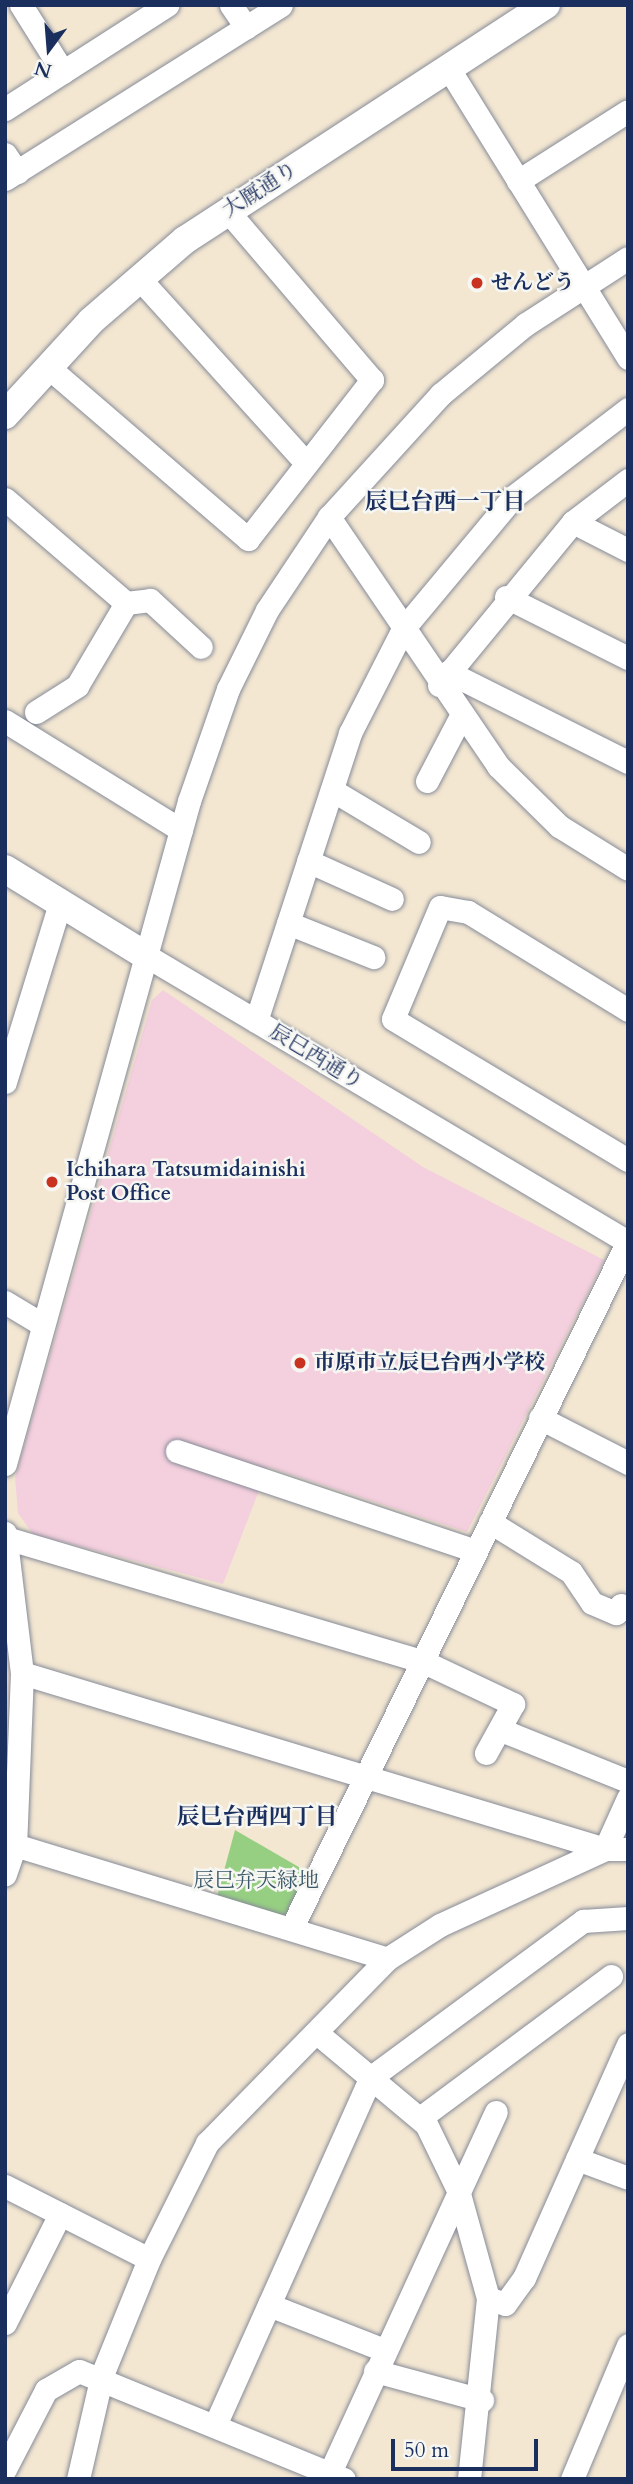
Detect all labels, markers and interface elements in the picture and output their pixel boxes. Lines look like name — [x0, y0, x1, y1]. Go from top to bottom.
north arrow — [14, 14, 84, 84]
text: N — [32, 54, 55, 84]
street label: 大厩通り — [218, 157, 302, 223]
place label: せんどう — [491, 270, 575, 296]
marker: せんどう — [469, 275, 485, 291]
district label: 辰巳台西一丁目 — [365, 488, 525, 516]
street label: 辰巳西通り — [265, 1019, 367, 1095]
place label: Ichihara Tatsumidainishi Post Office — [66, 1157, 306, 1207]
marker: Ichihara Tatsumidainishi Post Office — [44, 1174, 60, 1190]
place label: 市原市立辰巳台西小学校 — [314, 1350, 545, 1376]
marker: 市原市立辰巳台西小学校 — [292, 1355, 308, 1371]
district label: 辰巳台西四丁目 — [177, 1803, 337, 1831]
park label: 辰巳弁天緑地 — [193, 1868, 319, 1894]
scale bar — [395, 2424, 542, 2468]
text: 50 m — [404, 2436, 449, 2465]

